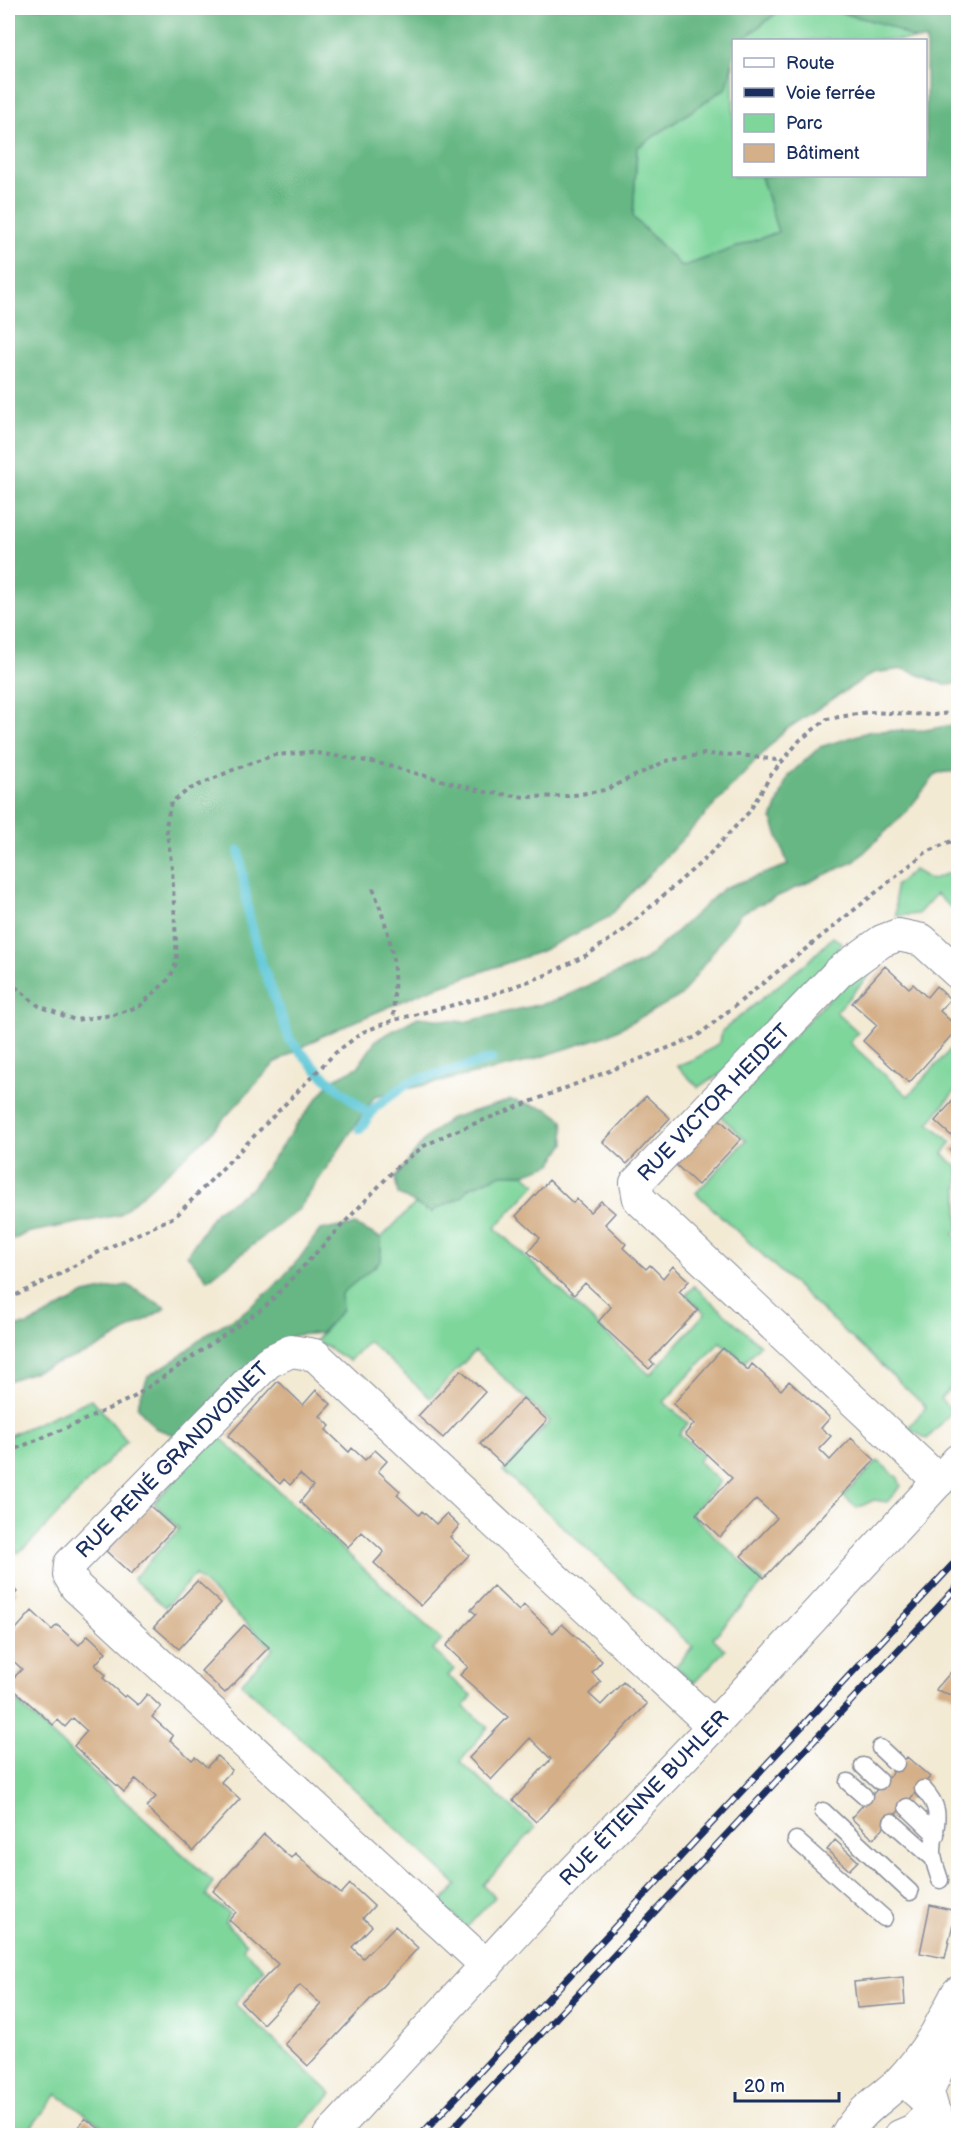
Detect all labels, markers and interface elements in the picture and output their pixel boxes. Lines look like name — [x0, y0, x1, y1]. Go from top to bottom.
legend — [732, 39, 927, 177]
text: Route — [786, 53, 835, 74]
text: Voie ferrée — [786, 83, 876, 104]
text: Parc — [786, 113, 823, 134]
text: Bâtiment — [786, 143, 860, 164]
street label: RUE VICTOR HEIDET — [633, 1018, 796, 1187]
street label: RUE RENÉ GRANDVOINET — [71, 1357, 274, 1563]
street label: RUE ÉTIENNE BUHLER — [555, 1705, 734, 1891]
scale bar — [735, 2065, 838, 2103]
text: 20 m — [744, 2076, 785, 2097]

